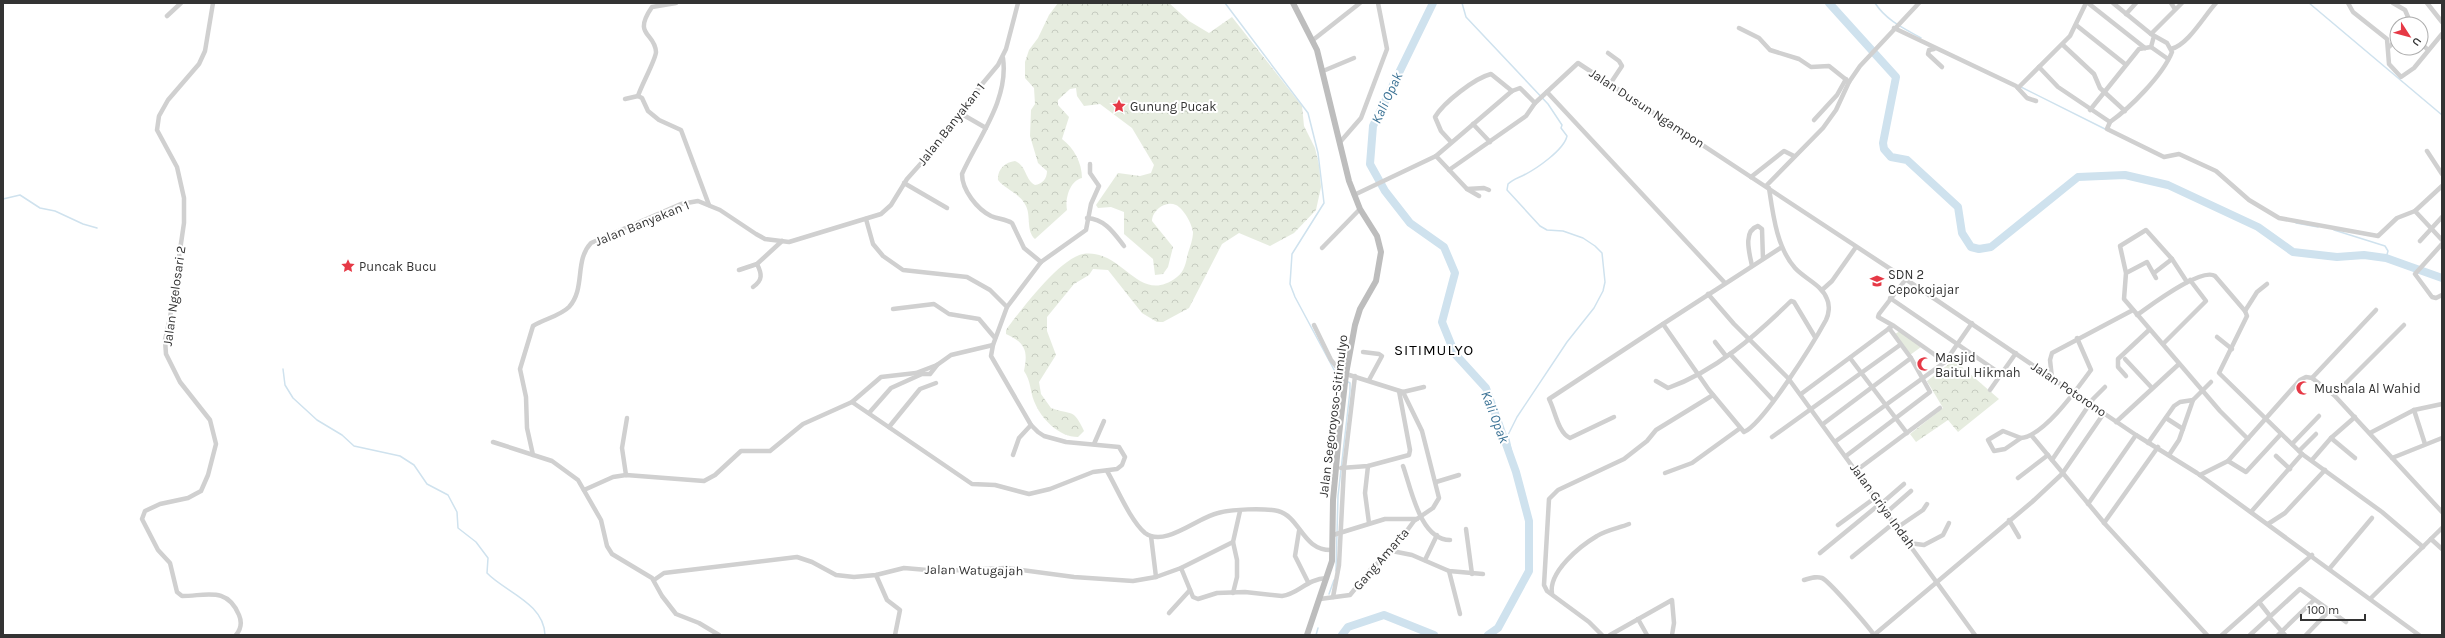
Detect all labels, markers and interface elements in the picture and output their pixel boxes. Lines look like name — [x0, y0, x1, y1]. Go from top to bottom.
north arrow — [2389, 16, 2429, 56]
text: U — [2409, 35, 2424, 48]
street label: Jalan Dusun Ngampon — [1587, 65, 1707, 151]
water label: Kali Opak — [1368, 69, 1407, 126]
street label: Jalan Banyakan 1 — [914, 80, 988, 168]
place icon: Gunung Pucak — [1111, 98, 1127, 114]
place label: Gunung Pucak — [1130, 99, 1217, 114]
street label: Jalan Banyakan 1 — [593, 197, 691, 249]
street label: Jalan Ngelosari 2 — [160, 245, 188, 347]
place icon: Puncak Bucu — [340, 258, 356, 274]
place label: Puncak Bucu — [359, 259, 437, 274]
place label: SDN 2 Cepokojajar — [1888, 267, 1959, 297]
school or university icon: SDN 2 Cepokojajar — [1869, 273, 1885, 289]
street label: Jalan Segoroyoso-Sitimulyo — [1316, 334, 1350, 498]
district label: SITIMULYO — [1394, 341, 1474, 359]
place label: Masjid Baitul Hikmah — [1935, 350, 2021, 380]
mosque icon: Masjid Baitul Hikmah — [1916, 356, 1932, 372]
street label: Jalan Potorono — [2029, 358, 2109, 420]
mosque icon: Mushala Al Wahid — [2295, 380, 2311, 396]
place label: Mushala Al Wahid — [2314, 381, 2421, 396]
water label: Kali Opak — [1477, 388, 1513, 446]
street label: Jalan Griya Indah — [1847, 461, 1919, 551]
street label: Gang Amarta — [1350, 525, 1412, 593]
street label: Jalan Watugajah — [924, 562, 1024, 578]
scale bar — [2301, 596, 2365, 622]
text: 100 m — [2307, 603, 2339, 617]

